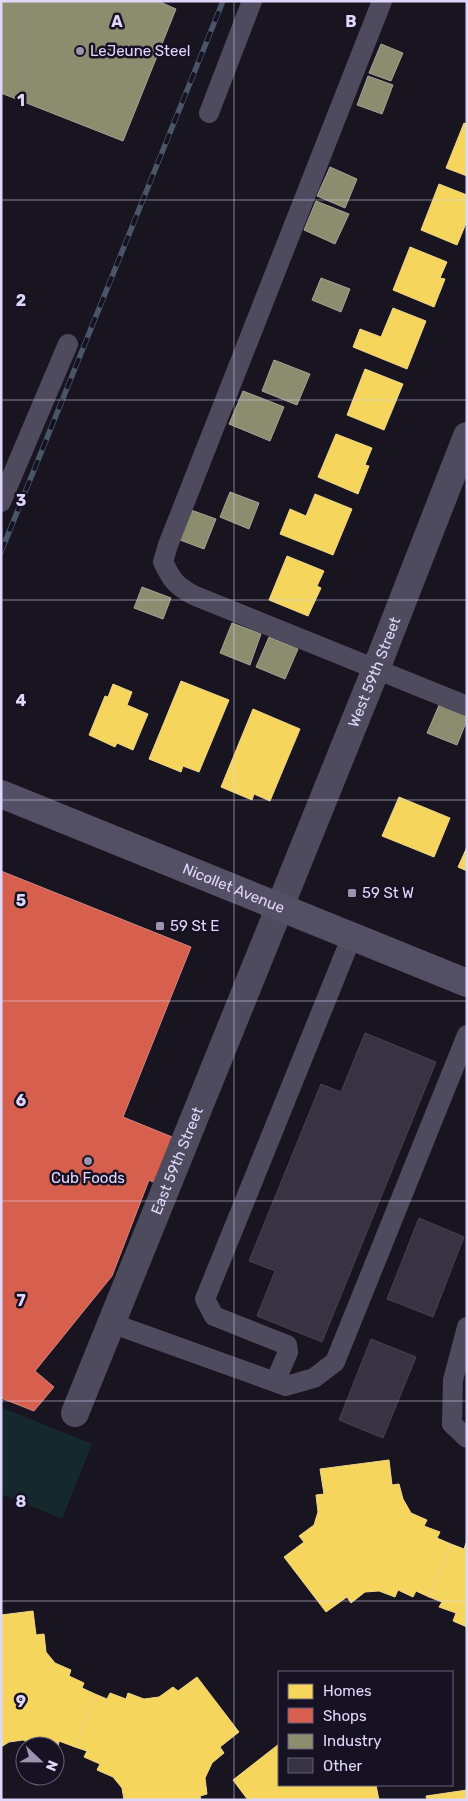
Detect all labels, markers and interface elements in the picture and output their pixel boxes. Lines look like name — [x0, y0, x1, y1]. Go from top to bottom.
text: A — [111, 12, 123, 31]
text: B — [345, 12, 357, 31]
place label: LeJeune Steel — [90, 42, 190, 60]
marker: LeJeune Steel — [74, 45, 86, 57]
text: 1 — [17, 91, 25, 110]
text: 2 — [16, 291, 26, 310]
text: 3 — [16, 491, 26, 510]
street label: West 59th Street — [344, 614, 404, 730]
text: 4 — [16, 691, 27, 710]
street label: Nicollet Avenue — [180, 860, 287, 917]
place label: 59 St W — [362, 884, 414, 902]
marker: 59 St W — [346, 887, 358, 899]
text: 5 — [16, 891, 26, 910]
place label: 59 St E — [170, 917, 219, 935]
marker: 59 St E — [154, 920, 166, 932]
text: 6 — [16, 1091, 26, 1110]
street label: East 59th Street — [147, 1104, 207, 1217]
marker: Cub Foods — [82, 1155, 94, 1167]
place label: Cub Foods — [51, 1169, 125, 1187]
text: 7 — [16, 1291, 26, 1310]
text: 8 — [16, 1492, 27, 1511]
legend — [278, 1671, 453, 1786]
text: Homes — [323, 1682, 372, 1700]
text: 9 — [16, 1692, 26, 1711]
text: Shops — [323, 1707, 367, 1725]
text: Industry — [323, 1732, 382, 1750]
north arrow — [15, 1736, 65, 1786]
text: Other — [323, 1757, 363, 1775]
text: N — [42, 1758, 61, 1774]

